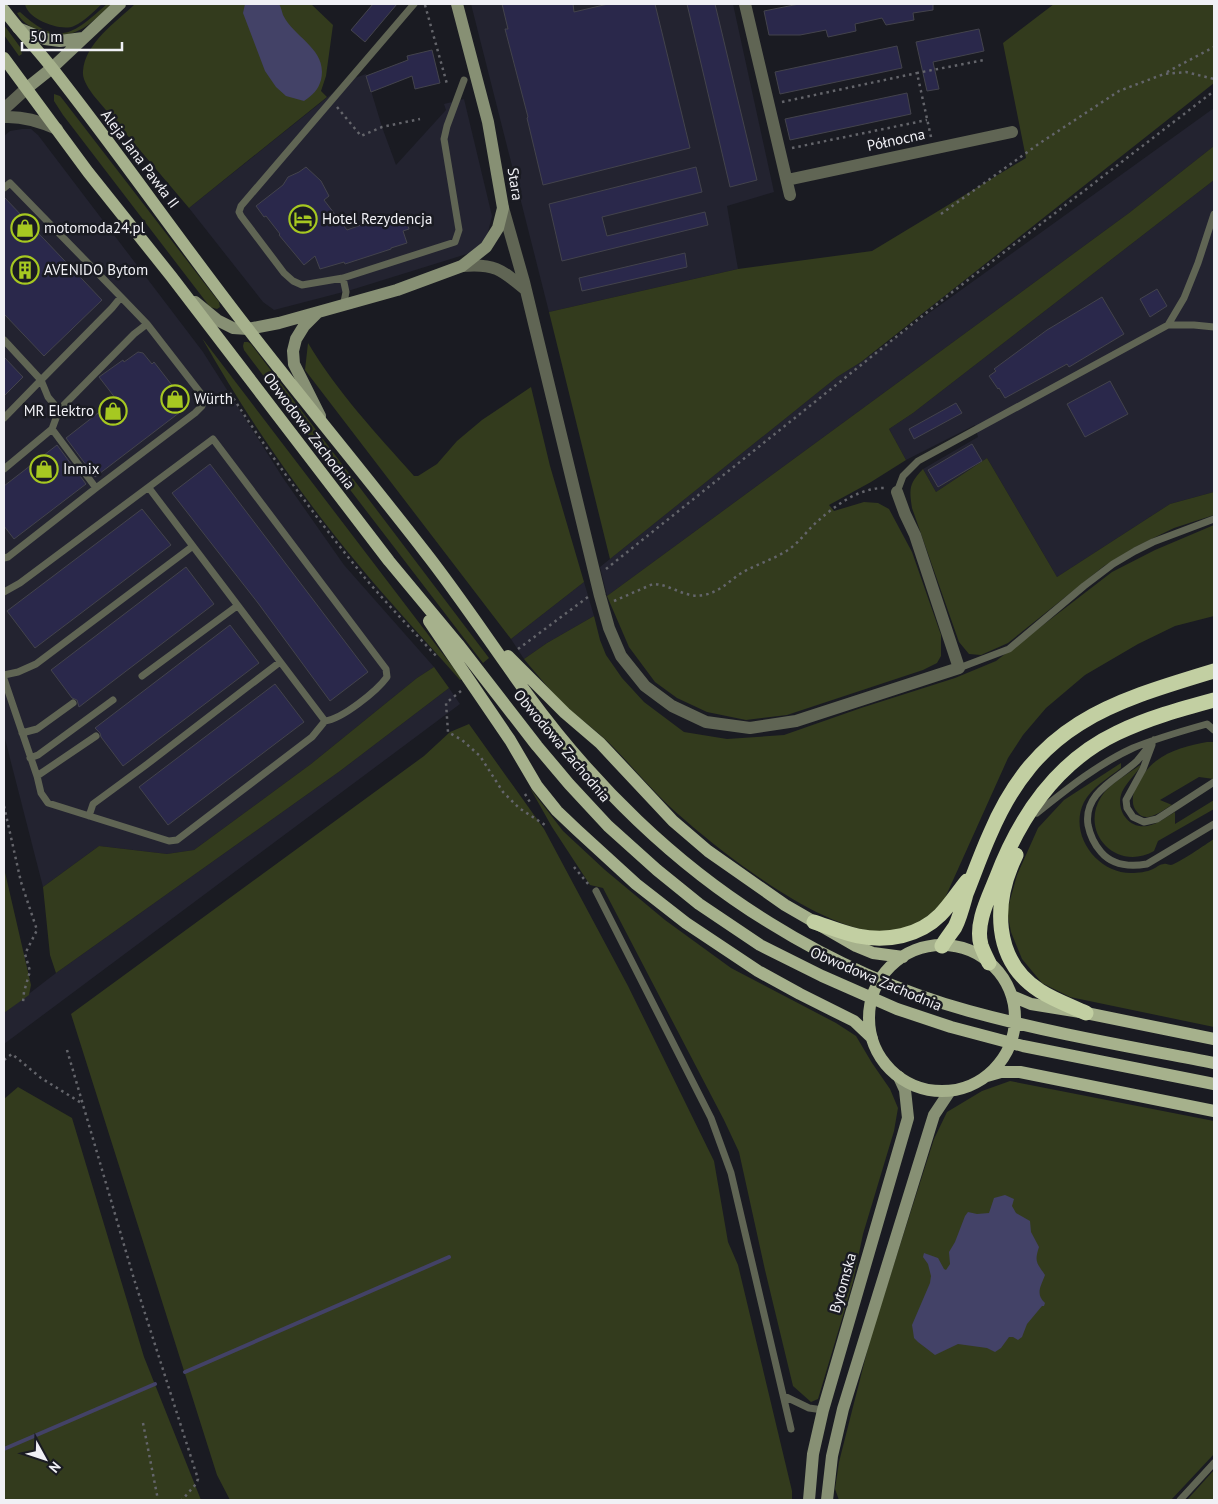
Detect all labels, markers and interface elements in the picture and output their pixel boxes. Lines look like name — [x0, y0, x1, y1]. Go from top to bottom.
scale bar — [22, 20, 122, 52]
text: 50 m — [30, 27, 63, 46]
street label: Aleja Jana Pawła II — [97, 106, 184, 212]
street label: Północna — [865, 124, 927, 155]
street label: Stara — [504, 166, 527, 202]
hotel icon: Hotel Rezydencja — [288, 204, 318, 234]
place label: Hotel Rezydencja — [322, 209, 432, 228]
shop icon: motomoda24.pl — [10, 213, 40, 243]
place label: motomoda24.pl — [44, 218, 146, 237]
building icon: AVENIDO Bytom — [10, 255, 40, 285]
place label: AVENIDO Bytom — [44, 260, 148, 279]
street label: Obwodowa Zachodnia — [259, 369, 359, 493]
shop icon: Würth — [160, 384, 190, 414]
place label: Würth — [194, 389, 233, 408]
shop icon: MR Elektro — [98, 396, 128, 426]
place label: MR Elektro — [24, 401, 94, 420]
shop icon: Inmix — [29, 454, 59, 484]
place label: Inmix — [63, 459, 100, 478]
street label: Obwodowa Zachodnia — [510, 685, 615, 806]
street label: Obwodowa Zachodnia — [807, 942, 945, 1015]
street label: Bytomska — [825, 1251, 860, 1315]
north arrow — [20, 1434, 70, 1484]
text: N — [45, 1458, 65, 1477]

